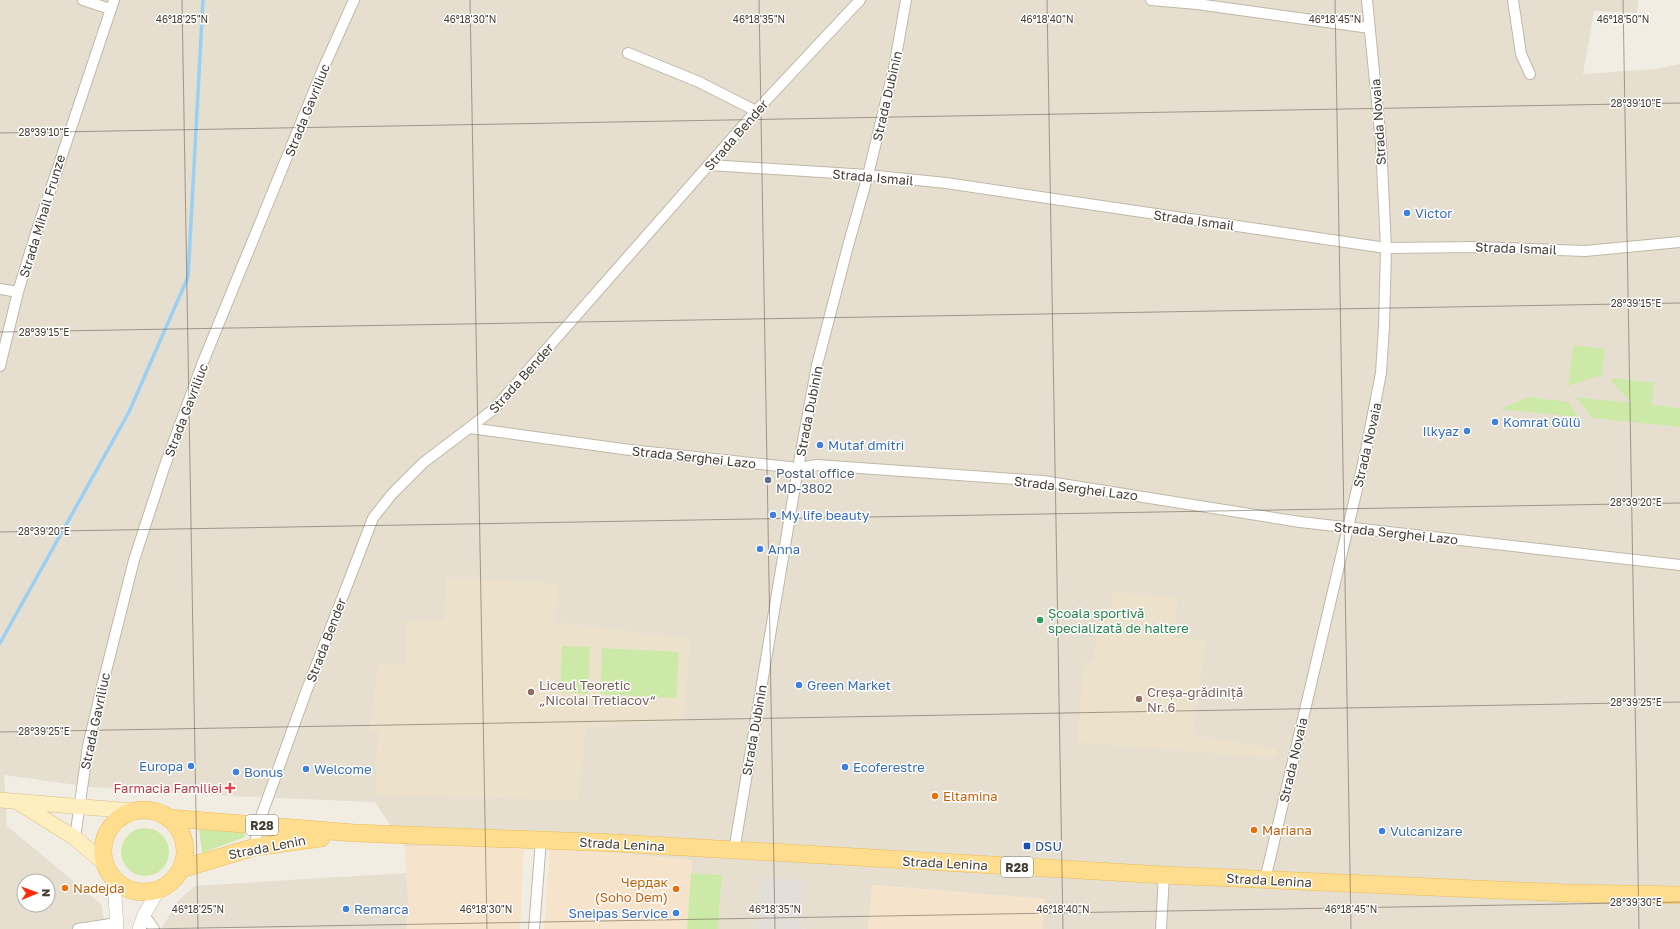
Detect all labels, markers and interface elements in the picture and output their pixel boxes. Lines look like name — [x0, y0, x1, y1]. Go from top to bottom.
text: 46°18'25"N — [156, 13, 208, 25]
text: 46°18'30"N — [444, 13, 496, 25]
text: 46°18'35"N — [733, 13, 785, 25]
text: 46°18'40"N — [1021, 13, 1074, 25]
text: 46°18'45"N — [1309, 13, 1361, 25]
text: 46°18'50"N — [1597, 13, 1649, 25]
street label: Strada Dubinin — [869, 49, 905, 143]
street label: Strada Gavriliuc — [281, 61, 333, 159]
street label: Strada Novaia — [1367, 78, 1389, 166]
street label: Strada Bender — [701, 96, 771, 174]
text: 28°39'10"E — [1611, 97, 1661, 109]
text: 28°39'10"E — [19, 126, 69, 138]
street label: Strada Mihail Frunze — [16, 153, 68, 279]
street label: Strada Ismail — [832, 165, 914, 189]
place label: Victor — [1415, 205, 1452, 221]
street label: Strada Ismail — [1152, 206, 1236, 234]
marker: Victor — [1402, 208, 1412, 218]
street label: Strada Ismail — [1475, 239, 1557, 257]
text: 28°39'15"E — [1611, 297, 1661, 309]
text: 28°39'15"E — [19, 326, 69, 338]
street label: Strada Bender — [485, 340, 557, 416]
street label: Strada Gavriliuc — [161, 361, 211, 459]
street label: Strada Dubinin — [792, 364, 826, 458]
street label: Strada Novaia — [1349, 401, 1385, 489]
place label: Komrat Gülü — [1503, 414, 1581, 430]
marker: Komrat Gülü — [1490, 417, 1500, 427]
place label: Ilkyaz — [1422, 423, 1459, 439]
marker: Ilkyaz — [1462, 426, 1472, 436]
place label: Mutaf dmitri — [828, 437, 904, 453]
marker: Mutaf dmitri — [815, 440, 825, 450]
street label: Strada Serghei Lazo — [631, 443, 757, 471]
place label: Postal office MD-3802 — [776, 465, 854, 496]
street label: Strada Serghei Lazo — [1013, 472, 1139, 504]
marker: Postal office MD-3802 — [763, 475, 773, 485]
text: 28°39'20"E — [1610, 496, 1662, 508]
place label: My life beauty — [781, 507, 870, 523]
marker: My life beauty — [768, 510, 778, 520]
street label: Strada Serghei Lazo — [1333, 519, 1459, 547]
text: 28°39'20"E — [18, 525, 70, 537]
place label: Anna — [768, 541, 800, 557]
marker: Anna — [755, 544, 765, 554]
street label: Strada Bender — [303, 596, 349, 684]
place label: Școala sportivă specializată de haltere — [1048, 605, 1189, 636]
marker: Școala sportivă specializată de haltere — [1035, 615, 1045, 625]
street label: Strada Gavriliuc — [77, 671, 113, 771]
place label: Liceul Teoretic „Nicolai Tretiacov“ — [539, 677, 656, 708]
place label: Green Market — [807, 677, 891, 693]
marker: Green Market — [794, 680, 804, 690]
street label: Strada Dubinin — [738, 683, 770, 777]
place label: Creșa-grădiniță Nr. 6 — [1147, 684, 1243, 715]
marker: Liceul Teoretic „Nicolai Tretiacov“ — [526, 687, 536, 697]
marker: Creșa-grădiniță Nr. 6 — [1134, 694, 1144, 704]
text: 28°39'25"E — [1610, 696, 1662, 708]
street label: Strada Novaia — [1275, 716, 1311, 804]
text: 28°39'25"E — [18, 725, 70, 737]
place label: Europa — [139, 758, 183, 774]
place label: Ecoferestre — [853, 759, 925, 775]
marker: Europa — [186, 761, 196, 771]
place label: Welcome — [314, 761, 371, 777]
marker: Ecoferestre — [840, 762, 850, 772]
place label: Bonus — [244, 764, 283, 780]
marker: Welcome — [301, 764, 311, 774]
marker: Bonus — [231, 767, 241, 777]
place label: Farmacia Familiei — [114, 780, 222, 796]
marker: Farmacia Familiei — [225, 783, 235, 793]
place label: Eltamina — [943, 788, 998, 804]
marker: Eltamina — [930, 791, 940, 801]
road number: R28 — [246, 815, 278, 835]
place label: Mariana — [1262, 822, 1312, 838]
place label: Vulcanizare — [1390, 823, 1462, 839]
marker: Mariana — [1249, 825, 1259, 835]
marker: Vulcanizare — [1377, 826, 1387, 836]
street label: Strada Lenin — [227, 832, 307, 862]
street label: Strada Lenina — [579, 834, 665, 854]
place label: DSU — [1035, 838, 1062, 854]
marker: DSU — [1022, 841, 1032, 851]
street label: Strada Lenina — [902, 853, 988, 873]
road number: R28 — [1001, 857, 1033, 877]
street label: Strada Lenina — [1226, 870, 1312, 890]
north arrow — [16, 873, 56, 913]
place label: Чердак (Soho Dem) — [595, 874, 669, 905]
place label: Nadejda — [73, 880, 125, 896]
marker: Nadejda — [60, 883, 70, 893]
marker: Чердак (Soho Dem) — [671, 884, 681, 894]
text: N — [40, 889, 53, 897]
text: 28°39'30"E — [1610, 896, 1662, 908]
place label: Remarca — [354, 901, 408, 917]
text: 46°18'25"N — [172, 903, 224, 915]
text: 46°18'30"N — [460, 903, 512, 915]
text: 46°18'35"N — [749, 903, 801, 915]
text: 46°18'40"N — [1037, 903, 1090, 915]
text: 46°18'45"N — [1325, 903, 1377, 915]
marker: Remarca — [341, 904, 351, 914]
place label: Sneipas Service — [568, 905, 668, 921]
marker: Sneipas Service — [671, 908, 681, 918]

